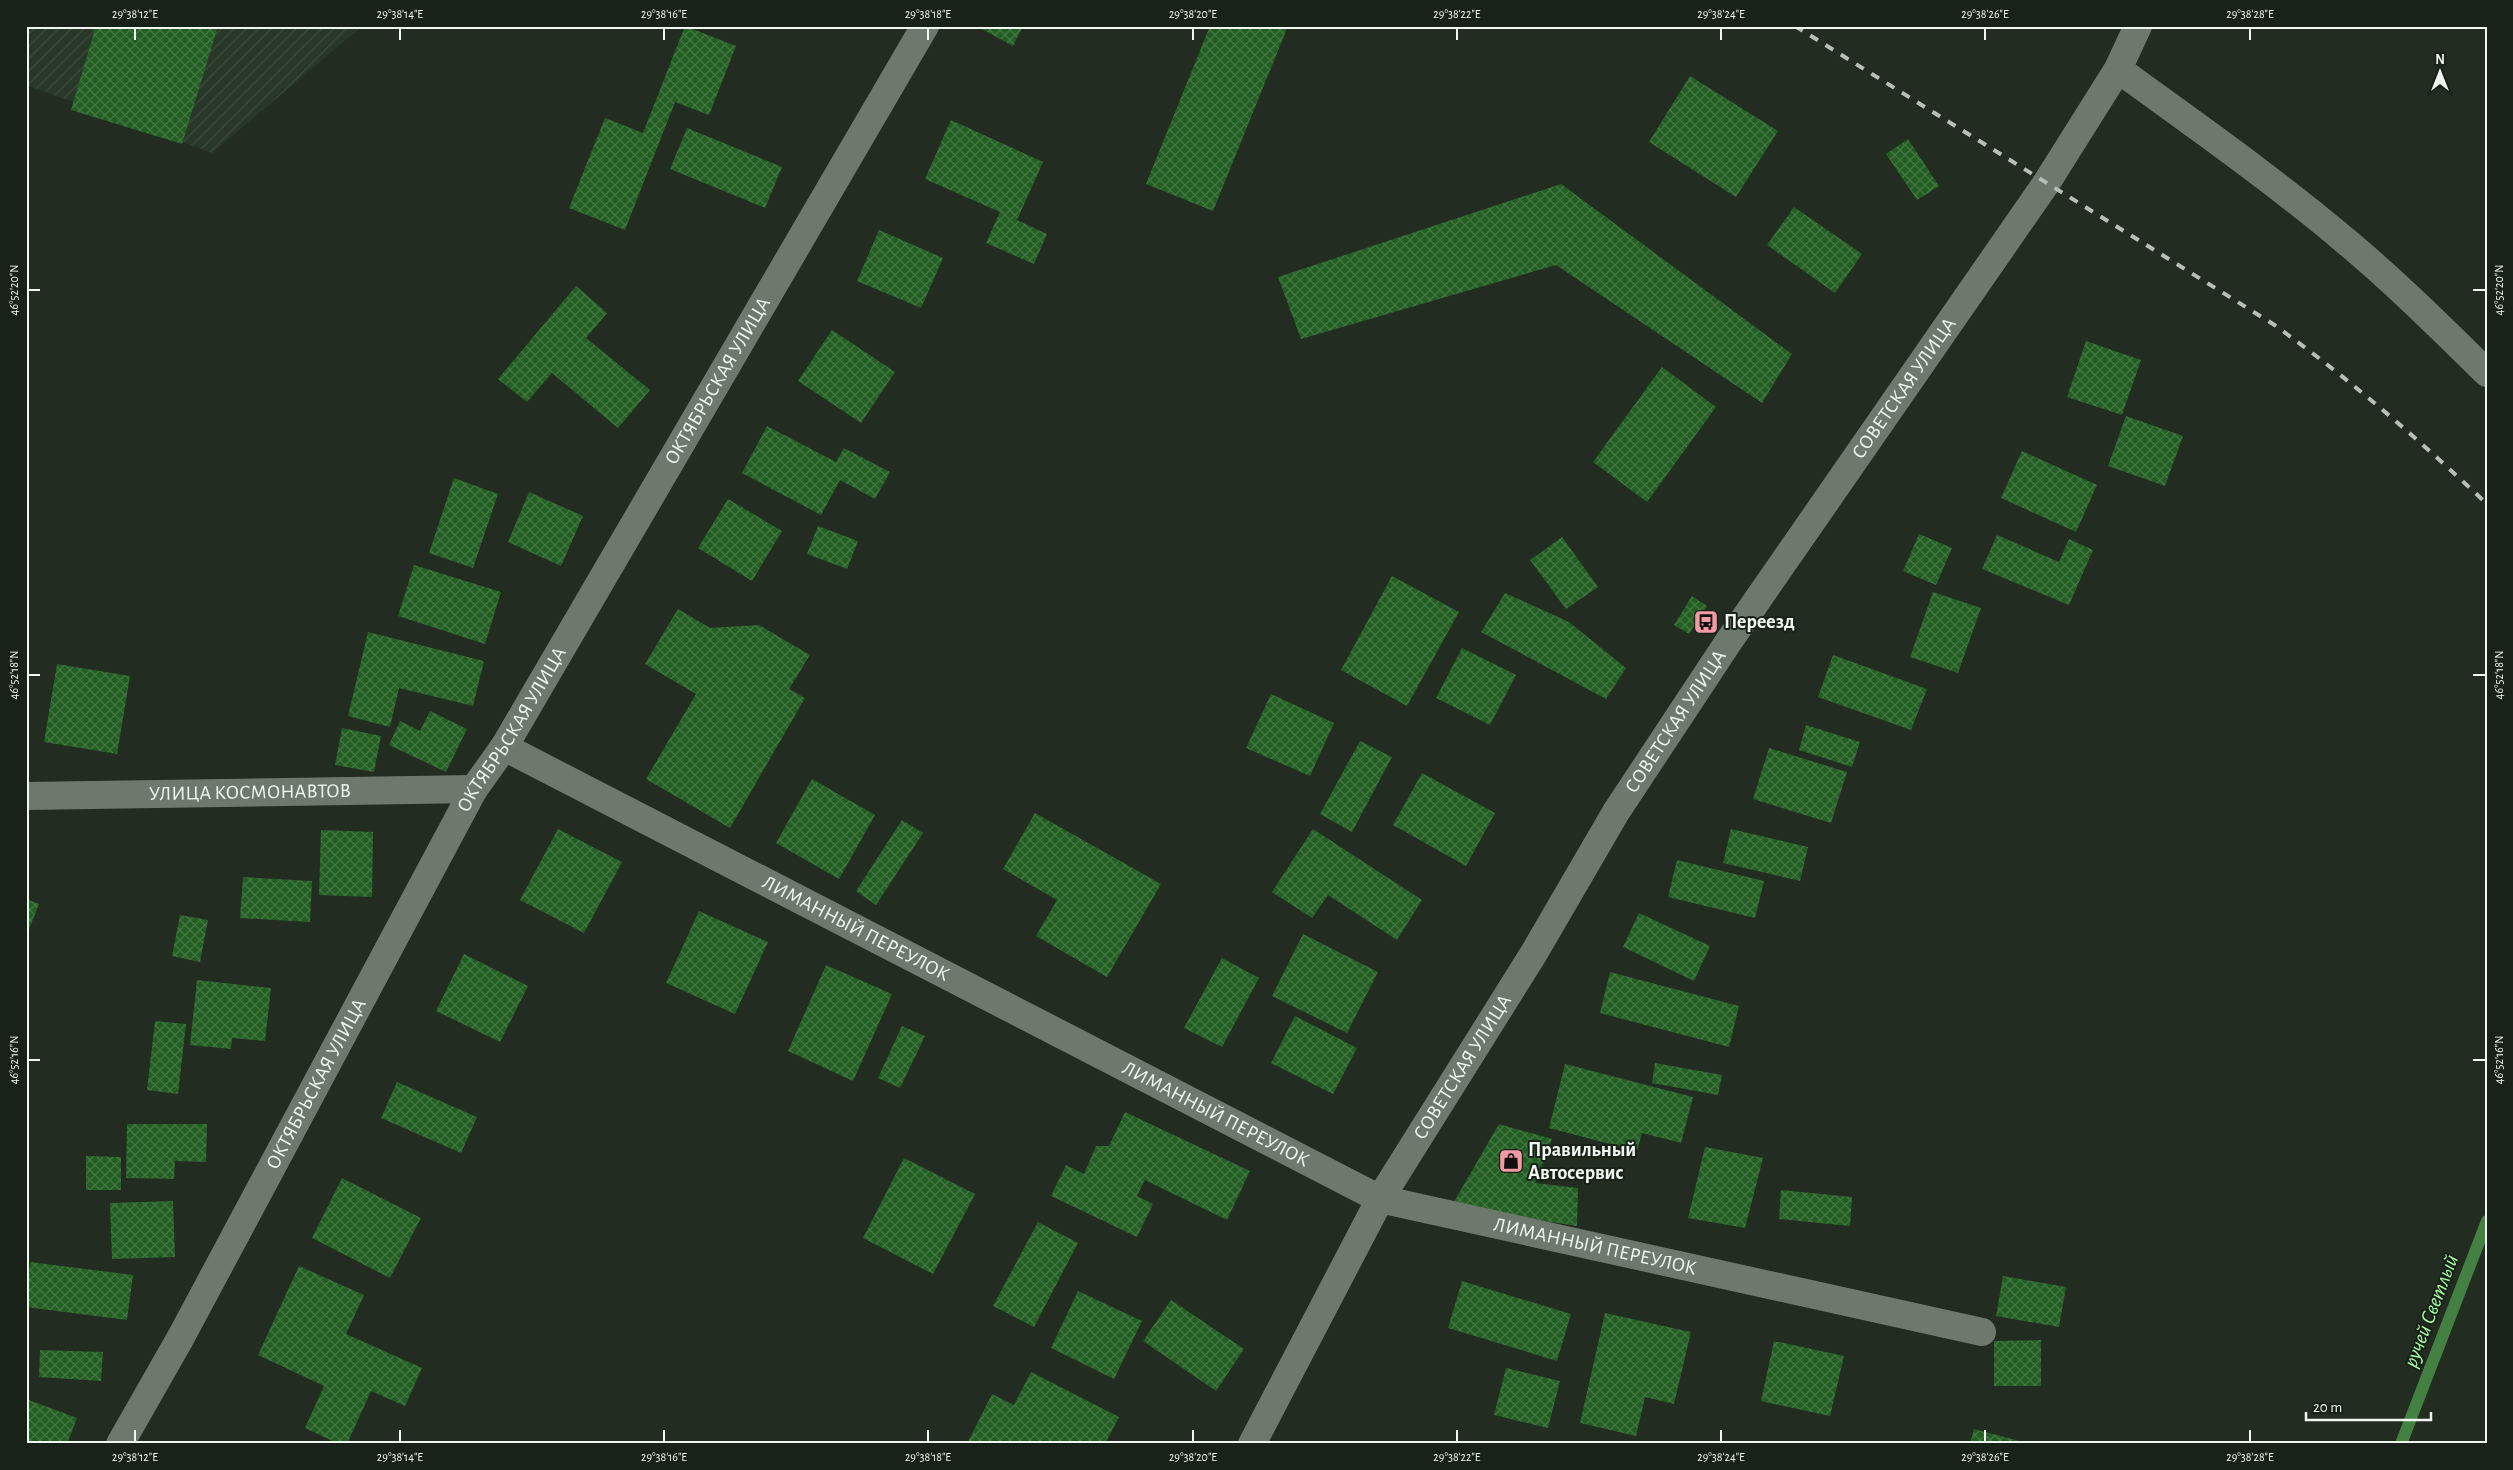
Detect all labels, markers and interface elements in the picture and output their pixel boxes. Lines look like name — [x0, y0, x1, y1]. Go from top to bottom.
text: 29°38'12"E — [112, 8, 158, 20]
text: 29°38'14"E — [377, 8, 423, 20]
text: 29°38'16"E — [641, 8, 687, 20]
text: 29°38'18"E — [905, 8, 951, 20]
text: 29°38'20"E — [1169, 8, 1217, 20]
text: 29°38'22"E — [1433, 8, 1481, 20]
text: 29°38'24"E — [1697, 8, 1745, 20]
text: 29°38'26"E — [1961, 8, 2009, 20]
text: 29°38'28"E — [2226, 8, 2274, 20]
north arrow — [2416, 48, 2466, 98]
text: N — [2435, 53, 2445, 67]
text: 46°52'20"N — [8, 265, 20, 315]
text: 46°52'20"N — [2493, 265, 2505, 315]
street label: ОКТЯБРЬСКАЯ УЛИЦА — [661, 294, 774, 468]
street label: СОВЕТСКАЯ УЛИЦА — [1848, 314, 1960, 463]
bus stop icon: Переезд — [1693, 609, 1719, 635]
place label: Переезд — [1724, 612, 1795, 632]
street label: ОКТЯБРЬСКАЯ УЛИЦА — [454, 644, 570, 815]
street label: СОВЕТСКАЯ УЛИЦА — [1621, 646, 1730, 797]
text: 46°52'18"N — [8, 651, 20, 699]
text: 46°52'18"N — [2493, 651, 2505, 699]
street label: УЛИЦА КОСМОНАВТОВ — [149, 781, 351, 804]
street label: ЛИМАННЫЙ ПЕРЕУЛОК — [759, 872, 953, 985]
street label: СОВЕТСКАЯ УЛИЦА — [1410, 991, 1515, 1143]
street label: ОКТЯБРЬСКАЯ УЛИЦА — [263, 995, 370, 1173]
text: 46°52'16"N — [8, 1036, 20, 1084]
text: 46°52'16"N — [2493, 1036, 2505, 1084]
street label: ЛИМАННЫЙ ПЕРЕУЛОК — [1119, 1058, 1313, 1171]
place label: Правильный Автосервис — [1528, 1140, 1636, 1183]
shop icon: Правильный Автосервис — [1498, 1148, 1524, 1174]
street label: ЛИМАННЫЙ ПЕРЕУЛОК — [1492, 1214, 1699, 1279]
water label: ручей Светлый — [2400, 1252, 2463, 1371]
scale bar — [2306, 1390, 2430, 1422]
text: 20 m — [2313, 1400, 2342, 1415]
text: 29°38'12"E — [112, 1451, 158, 1463]
text: 29°38'14"E — [377, 1451, 423, 1463]
text: 29°38'16"E — [641, 1451, 687, 1463]
text: 29°38'18"E — [905, 1451, 951, 1463]
text: 29°38'20"E — [1169, 1451, 1217, 1463]
text: 29°38'22"E — [1433, 1451, 1481, 1463]
text: 29°38'24"E — [1697, 1451, 1745, 1463]
text: 29°38'26"E — [1961, 1451, 2009, 1463]
text: 29°38'28"E — [2226, 1451, 2274, 1463]

